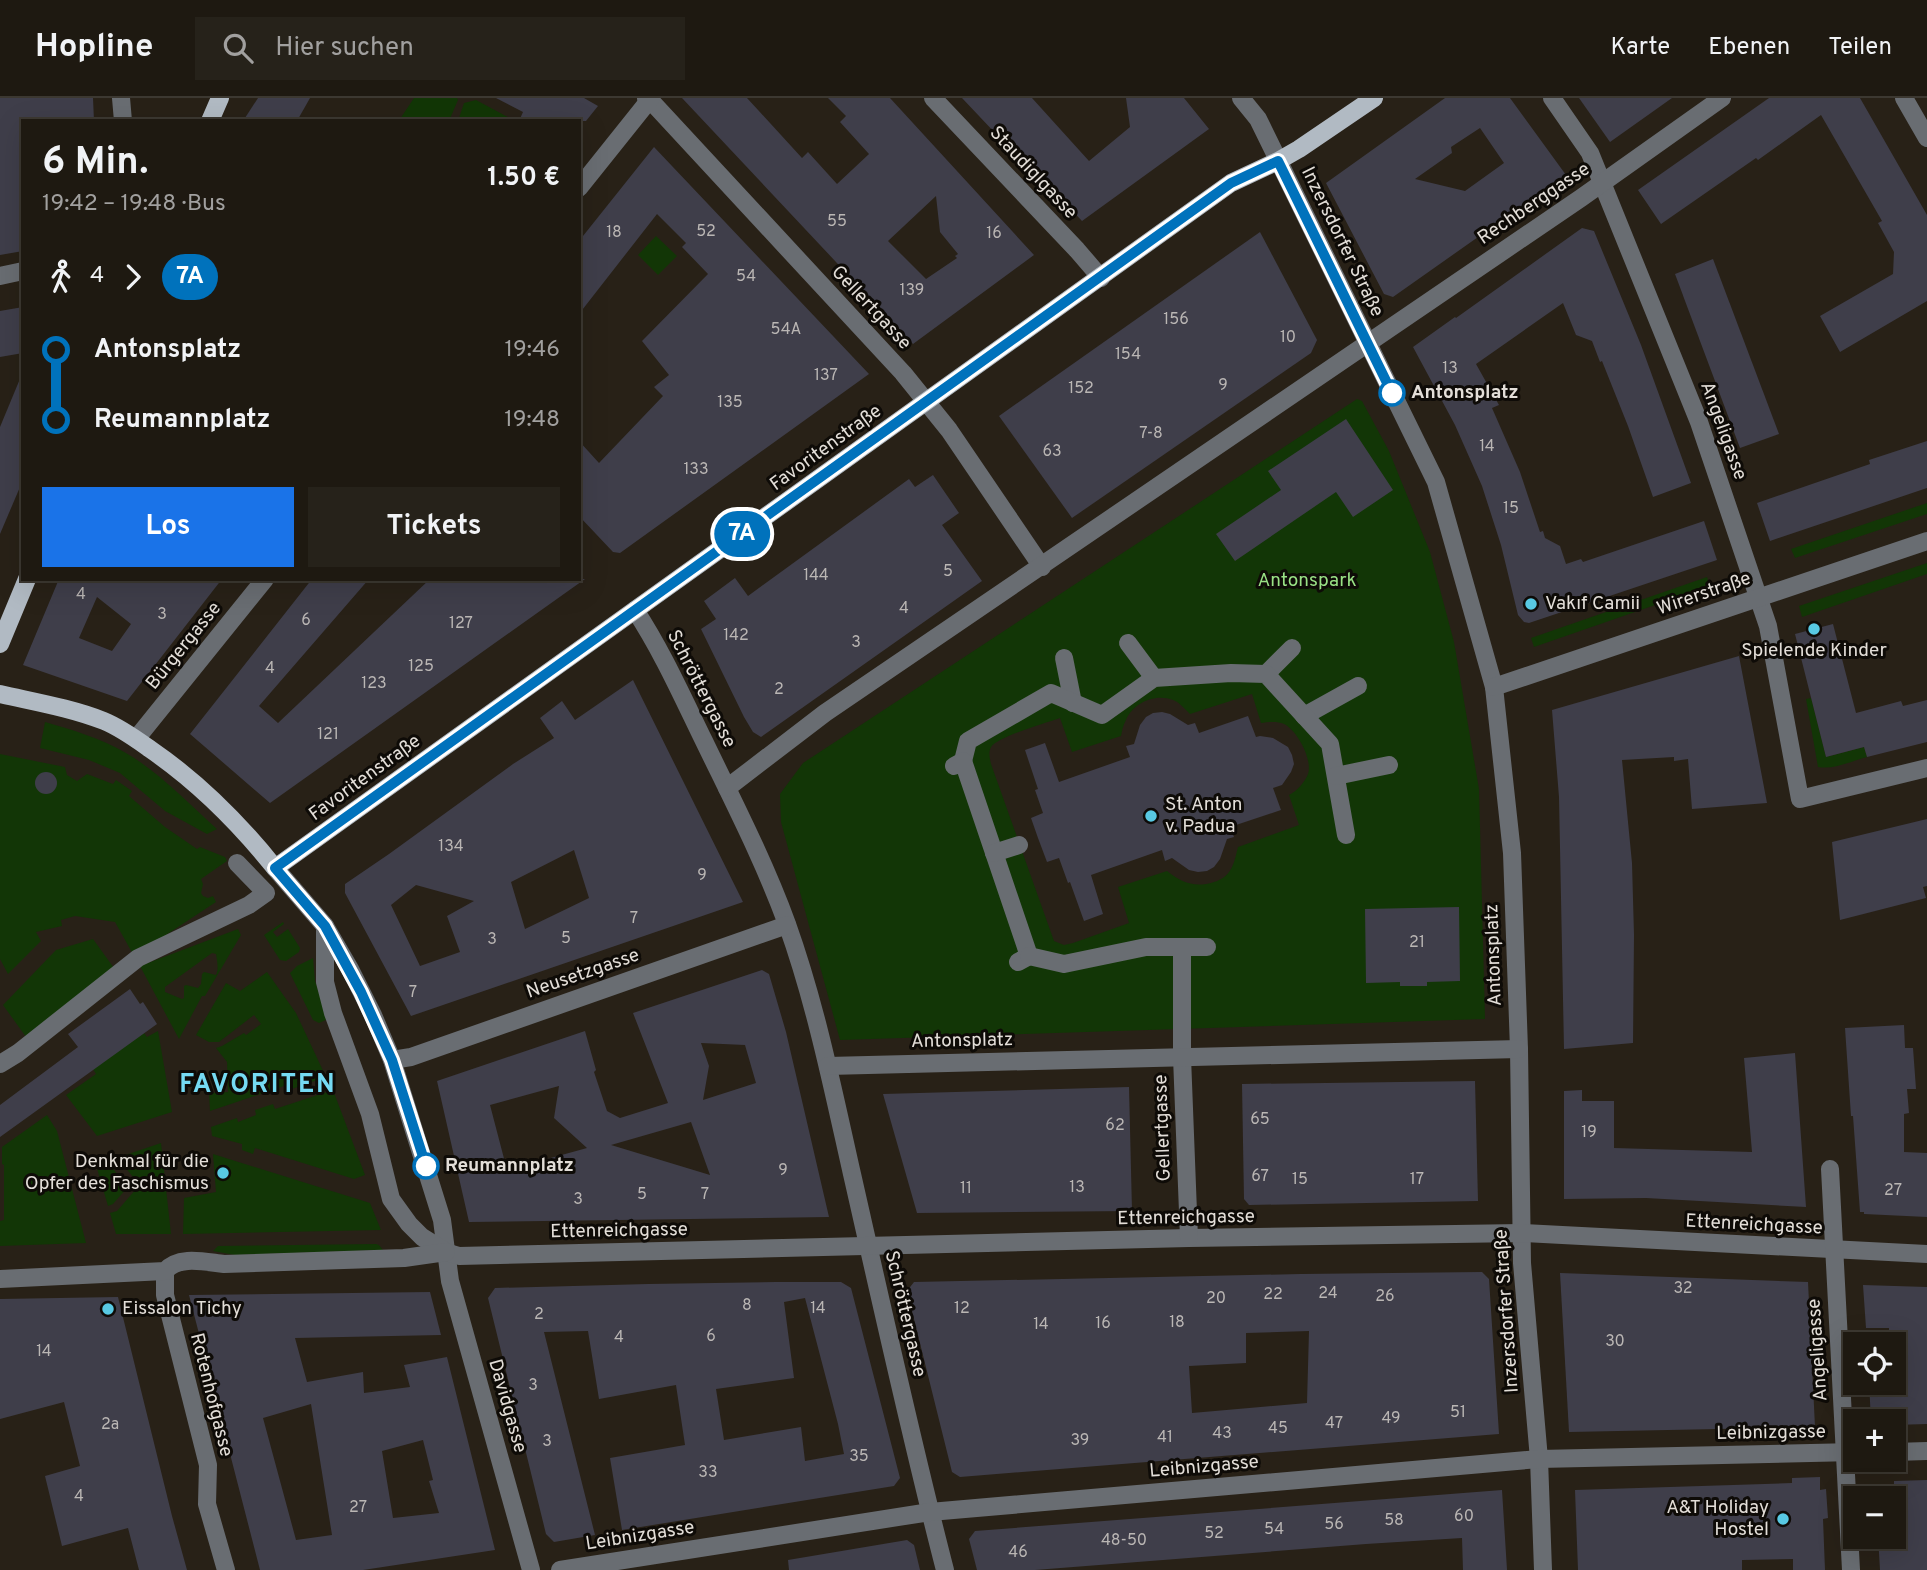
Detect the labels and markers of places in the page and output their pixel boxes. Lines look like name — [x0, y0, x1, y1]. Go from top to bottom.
marker: Antonsplatz — [1379, 380, 1405, 406]
place label: Antonsplatz — [1411, 381, 1519, 405]
place label: Vakıf Camii — [1545, 592, 1640, 616]
marker: Vakıf Camii — [1523, 596, 1539, 612]
marker: Spielende Kinder — [1806, 621, 1822, 637]
place label: Spielende Kinder — [1741, 639, 1887, 663]
place label: St. Anton v. Padua — [1165, 793, 1242, 839]
marker: St. Anton v. Padua — [1143, 808, 1159, 824]
place label: Denkmal für die Opfer des Faschismus — [25, 1150, 209, 1196]
marker: Reumannplatz — [413, 1153, 439, 1179]
place label: Reumannplatz — [445, 1154, 574, 1178]
marker: Denkmal für die Opfer des Faschismus — [215, 1165, 231, 1181]
place label: Eissalon Tichy — [122, 1297, 242, 1321]
marker: Eissalon Tichy — [100, 1301, 116, 1317]
place label: A&T Holiday Hostel — [1666, 1496, 1769, 1542]
marker: A&T Holiday Hostel — [1775, 1511, 1791, 1527]

